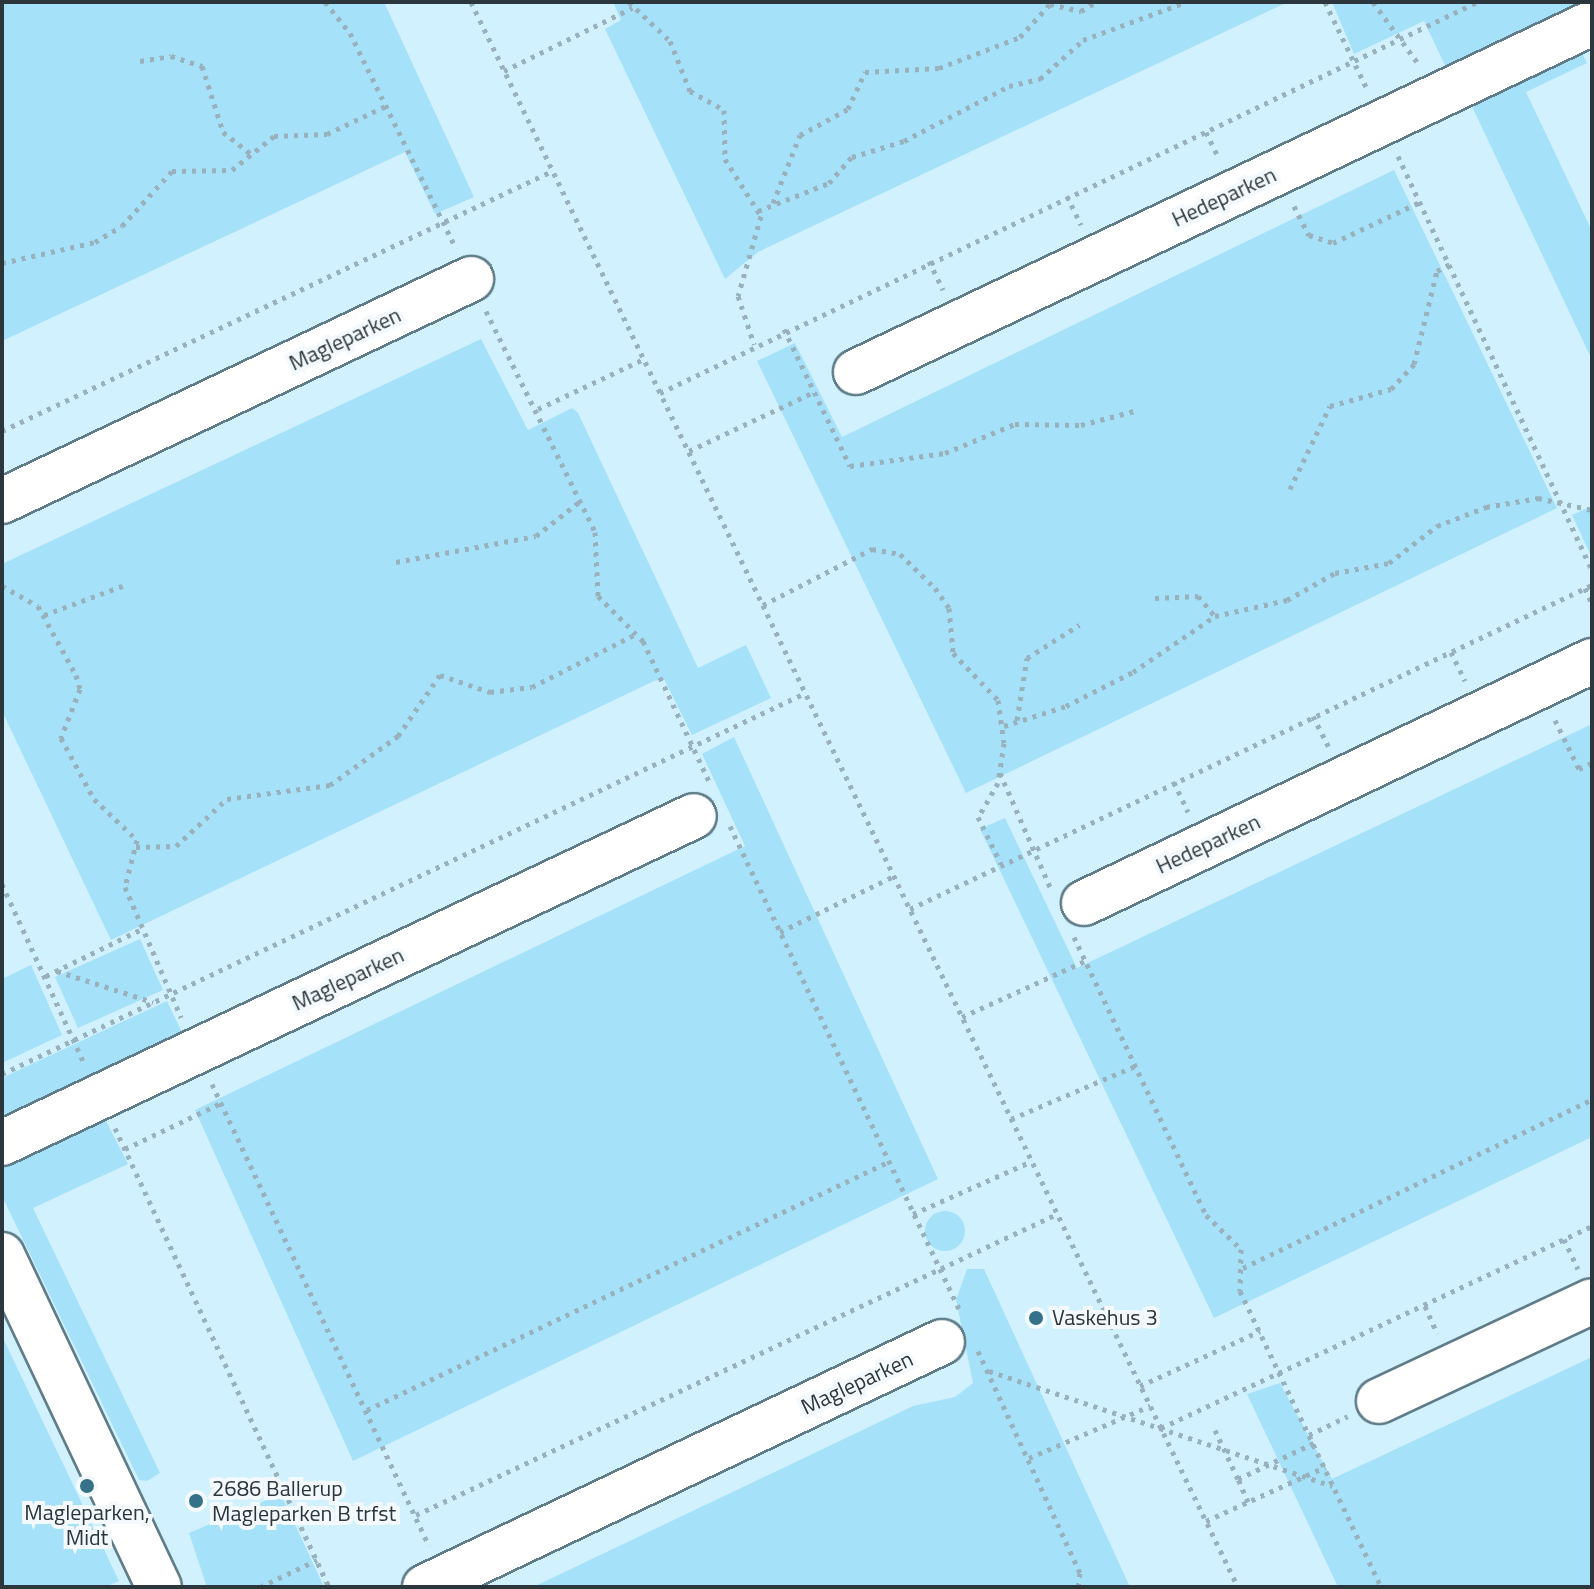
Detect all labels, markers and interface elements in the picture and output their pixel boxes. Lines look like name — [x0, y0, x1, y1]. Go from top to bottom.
street label: Hedeparken — [1168, 161, 1280, 233]
street label: Magleparken — [285, 302, 405, 376]
street label: Hedeparken — [1152, 808, 1264, 880]
street label: Magleparken — [288, 942, 408, 1016]
place label: Vaskehus 3 — [1052, 1305, 1158, 1331]
marker: Vaskehus 3 — [1027, 1309, 1045, 1327]
street label: Magleparken — [797, 1346, 917, 1420]
place label: 2686 Ballerup Magleparken B trfst — [212, 1475, 396, 1526]
marker: Magleparken, Midt — [78, 1477, 96, 1495]
marker: 2686 Ballerup Magleparken B trfst — [187, 1492, 205, 1510]
place label: Magleparken, Midt — [24, 1499, 150, 1550]

